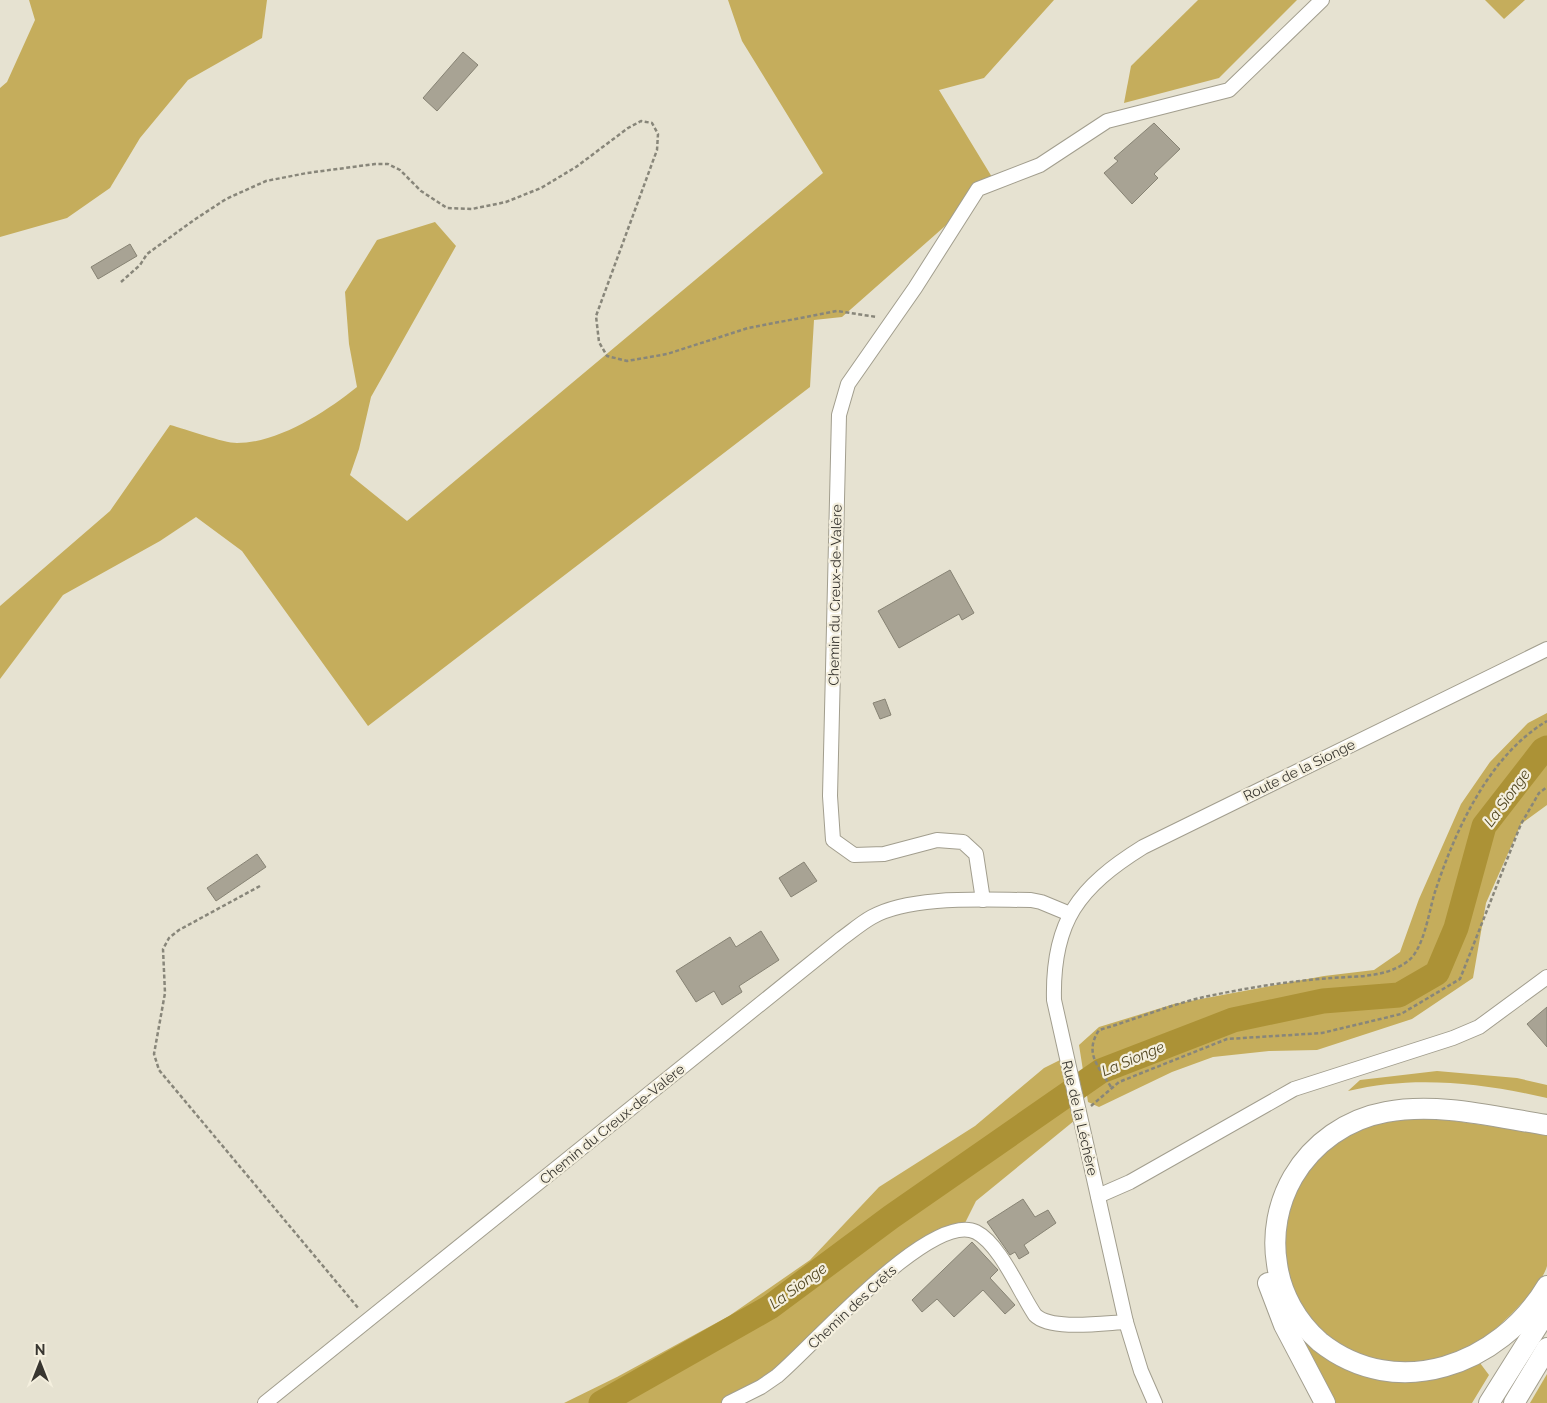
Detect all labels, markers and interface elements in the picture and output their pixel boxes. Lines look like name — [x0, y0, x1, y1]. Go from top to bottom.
street label: Chemin du Creux-de-Valère — [825, 504, 845, 686]
street label: Route de la Sionge — [1241, 736, 1357, 804]
water label: La Sionge — [1480, 766, 1534, 830]
water label: La Sionge — [1099, 1038, 1167, 1080]
street label: Rue de la Léchère — [1059, 1059, 1101, 1177]
street label: Chemin du Creux-de-Valère — [536, 1061, 688, 1187]
water label: La Sionge — [766, 1259, 830, 1313]
street label: Chemin des Crêts — [805, 1262, 900, 1352]
north arrow — [15, 1338, 65, 1388]
text: N — [35, 1342, 45, 1358]

